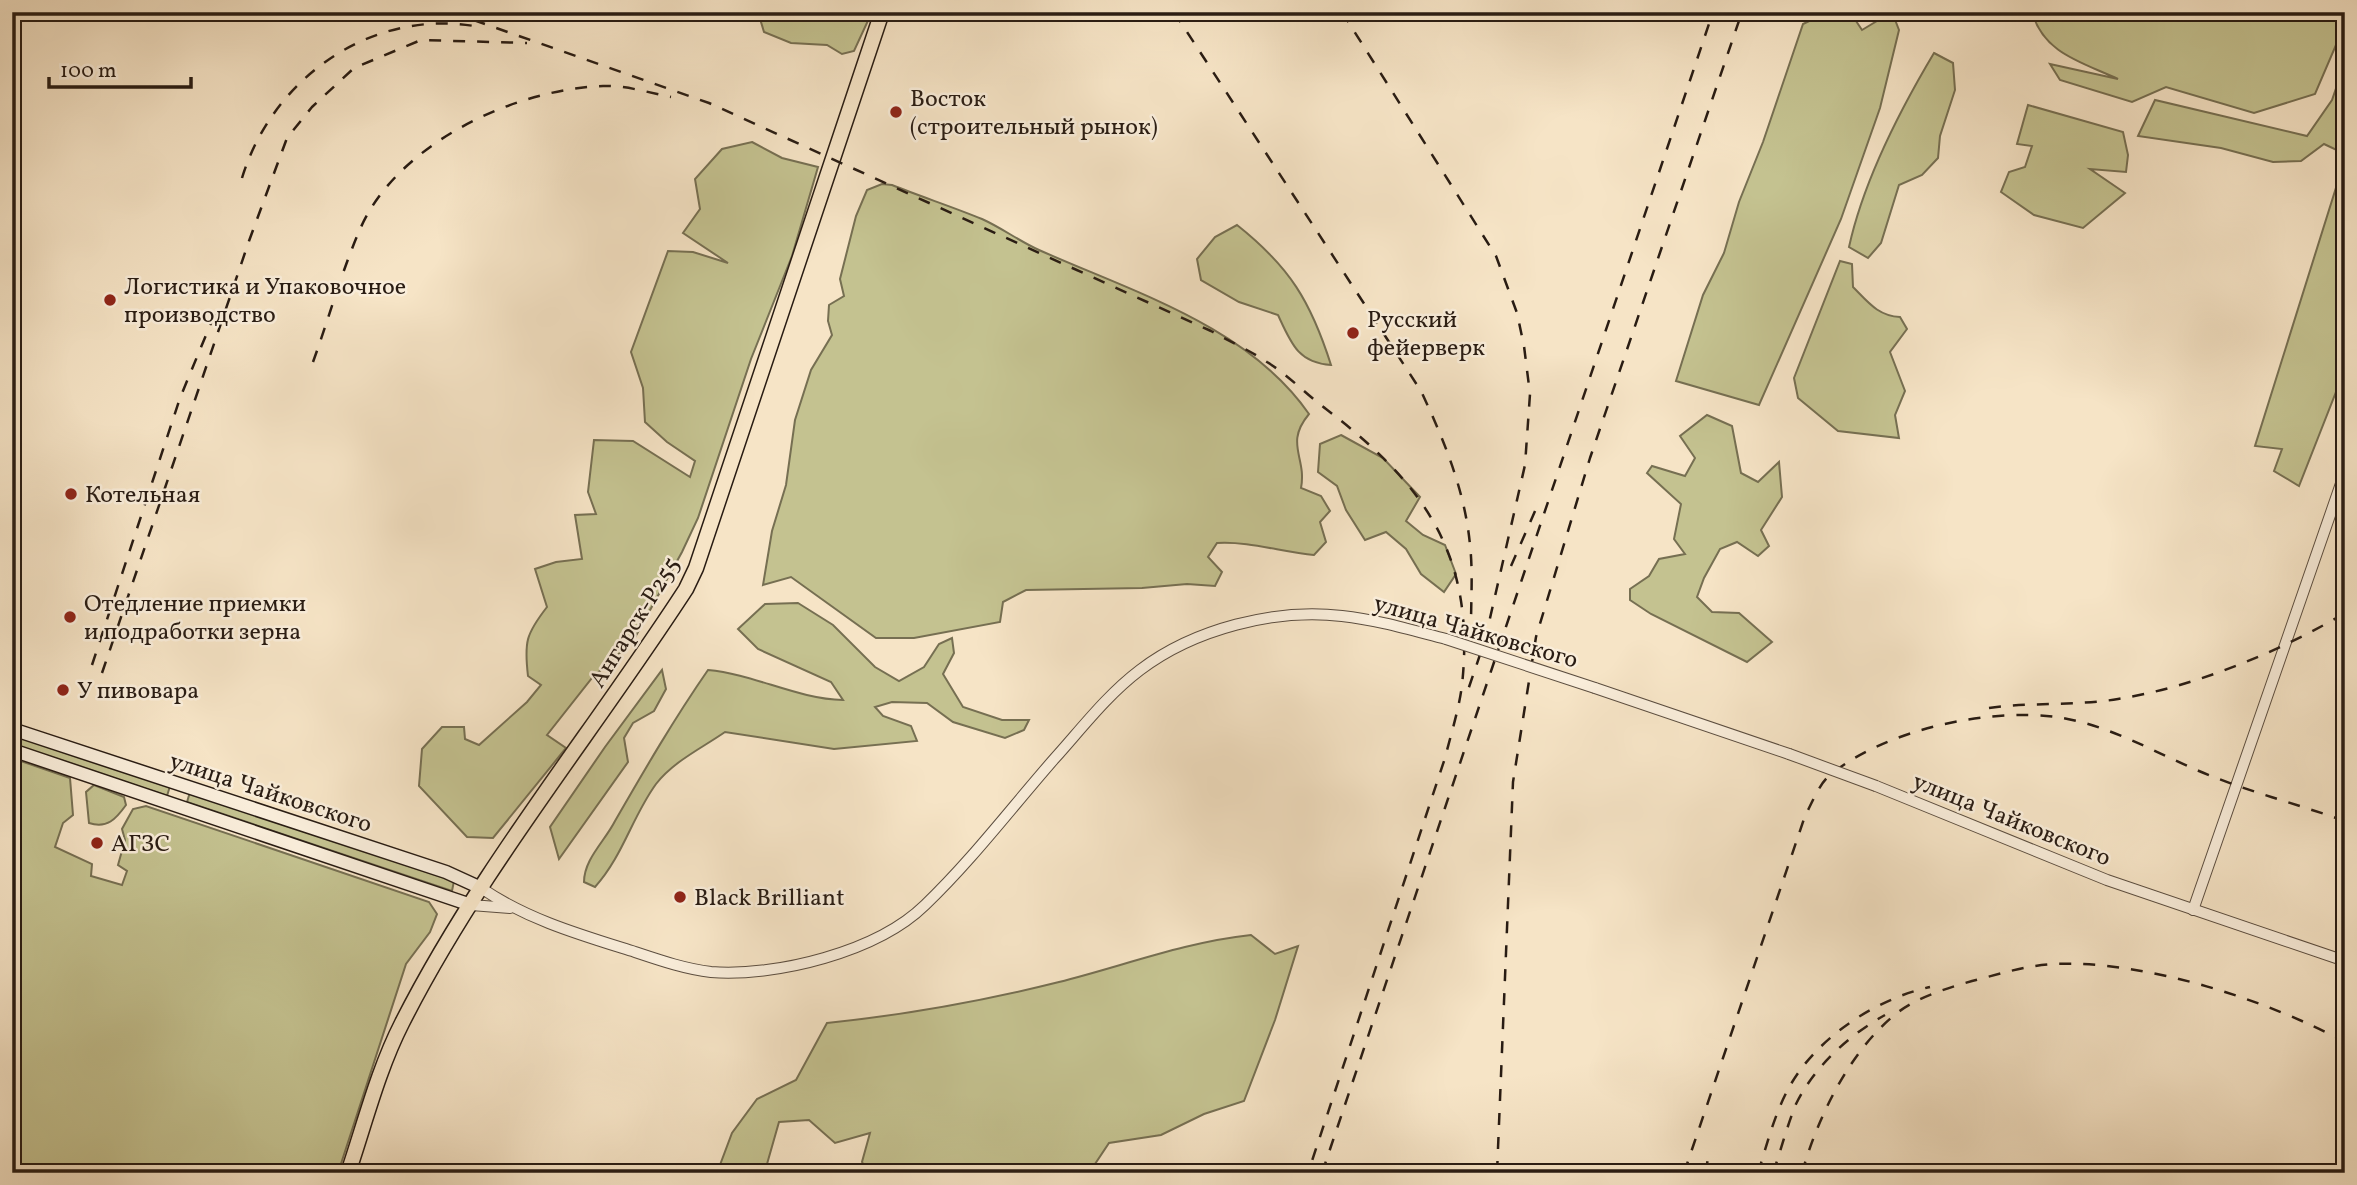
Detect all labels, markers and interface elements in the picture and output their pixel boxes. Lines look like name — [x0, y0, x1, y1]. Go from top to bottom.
scale bar — [49, 46, 191, 90]
text: 100 m — [60, 57, 117, 86]
place label: Восток (строительный рынок) — [910, 83, 1158, 145]
marker: Восток (строительный рынок) — [888, 104, 904, 120]
place label: Логистика и Упаковочное производство — [124, 271, 406, 333]
marker: Логистика и Упаковочное производство — [102, 292, 118, 308]
place label: Русский фейерверк — [1367, 304, 1485, 366]
marker: Русский фейерверк — [1345, 325, 1361, 341]
place label: Котельная — [85, 479, 200, 513]
marker: Котельная — [63, 486, 79, 502]
street label: Ангарск-Р255 — [582, 551, 690, 695]
street label: улица Чайковского — [1369, 587, 1582, 678]
place label: Отедление приемки и подработки зерна — [84, 588, 306, 650]
marker: Отедление приемки и подработки зерна — [62, 609, 78, 625]
place label: У пивовара — [77, 675, 199, 709]
marker: У пивовара — [55, 682, 71, 698]
street label: улица Чайковского — [165, 745, 376, 843]
street label: улица Чайковского — [1907, 766, 2116, 876]
place label: АГЗС — [111, 828, 170, 862]
marker: АГЗС — [89, 835, 105, 851]
place label: Black Brilliant — [694, 882, 845, 916]
marker: Black Brilliant — [672, 889, 688, 905]

